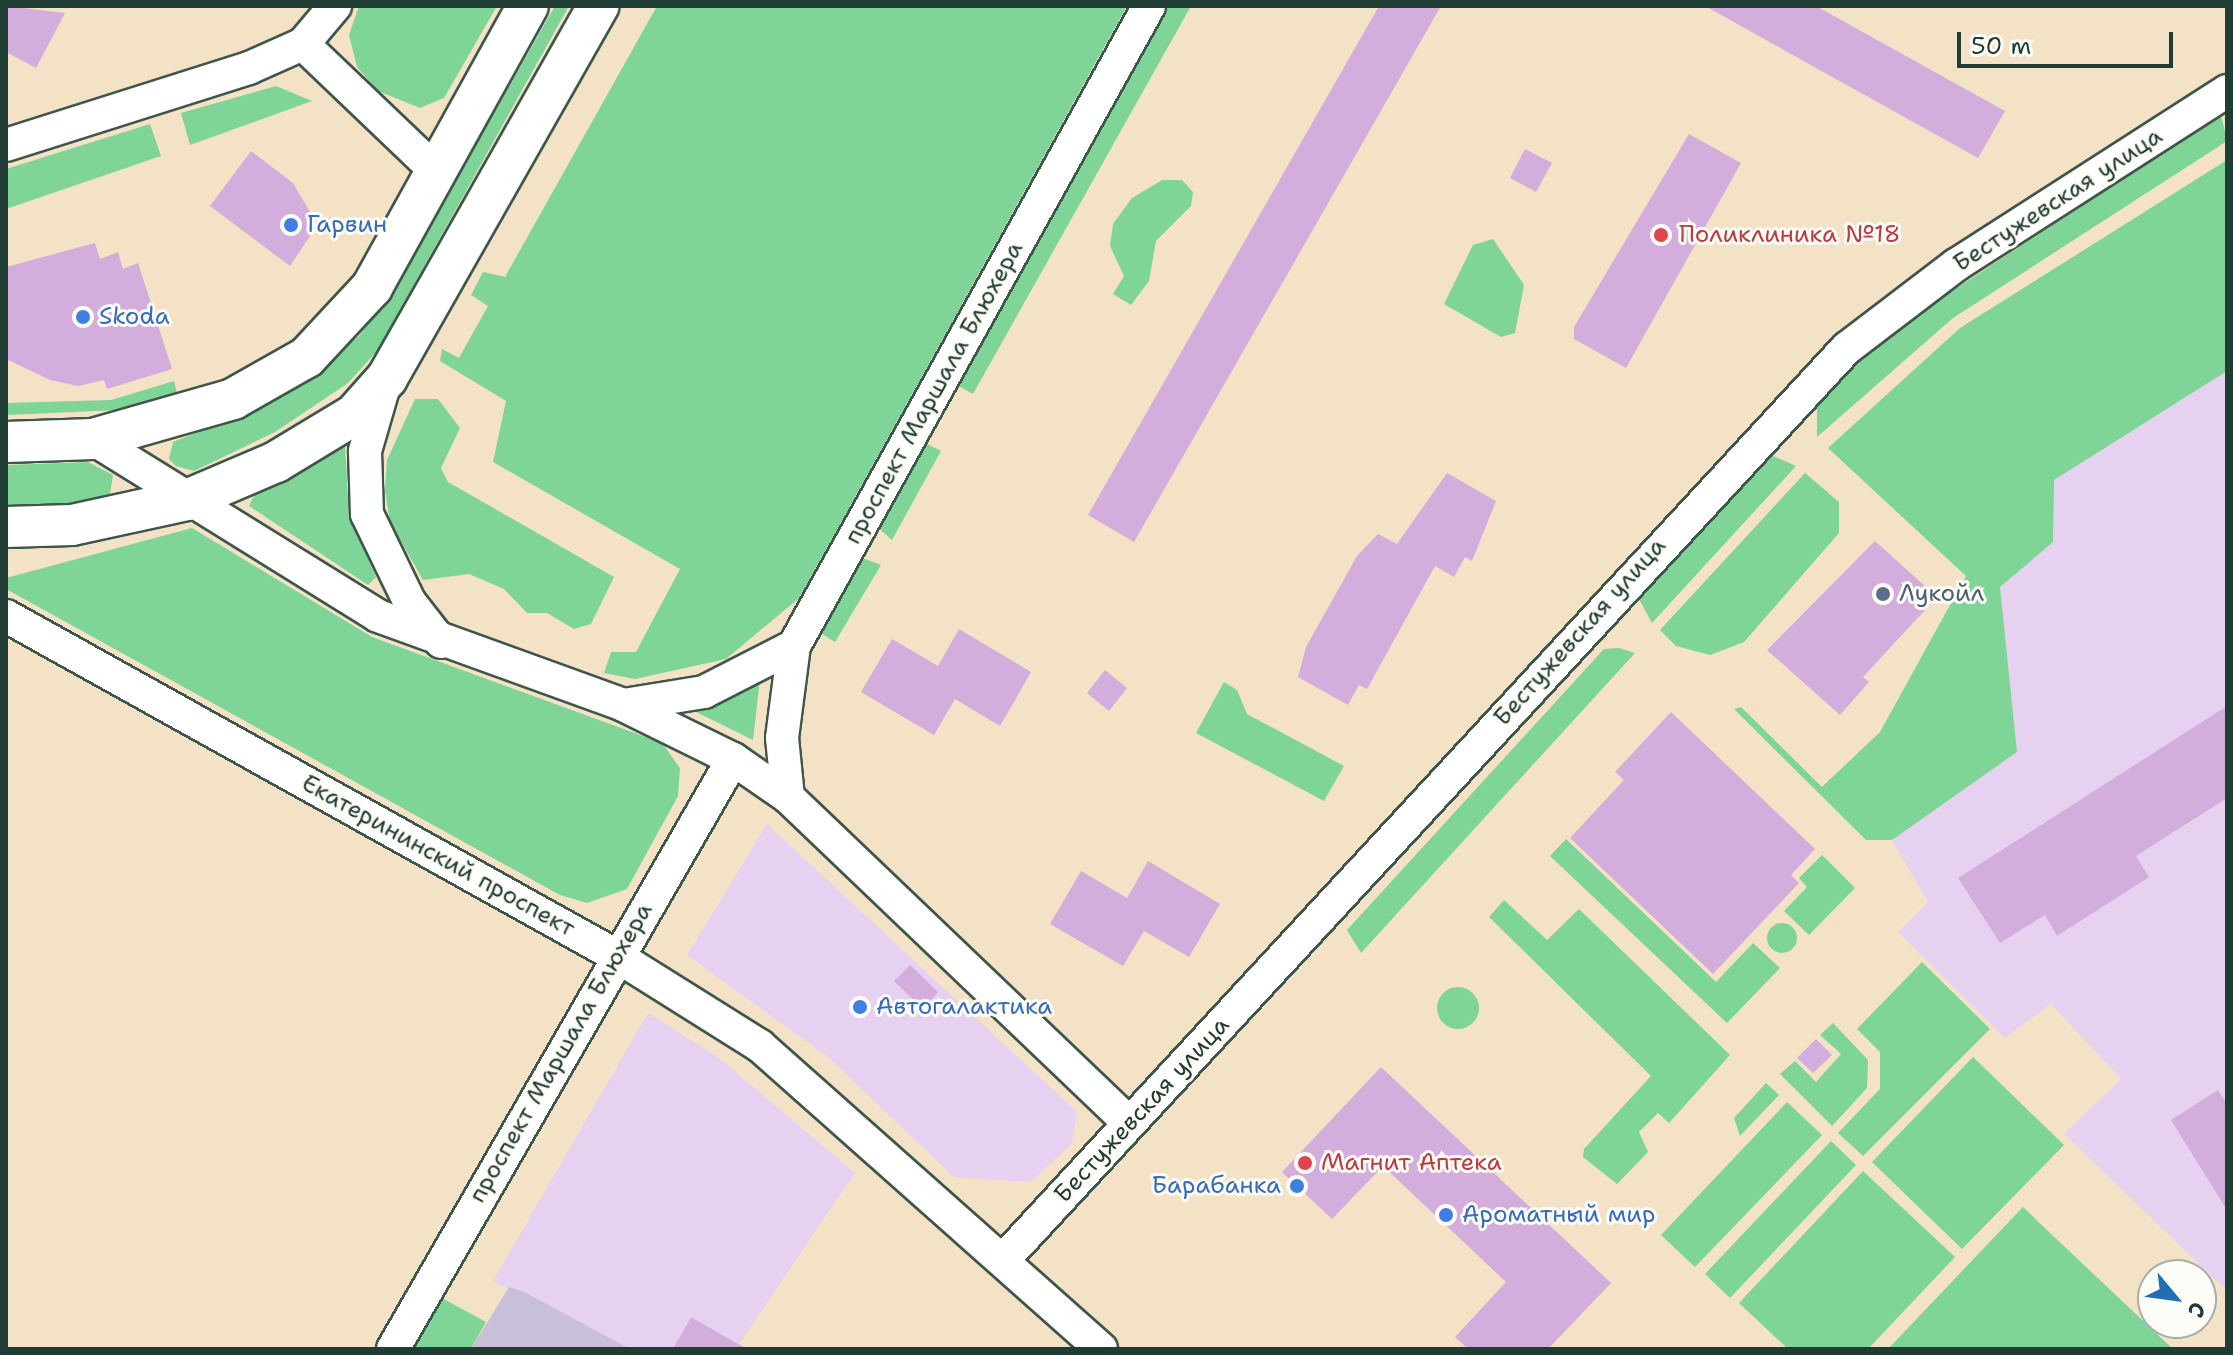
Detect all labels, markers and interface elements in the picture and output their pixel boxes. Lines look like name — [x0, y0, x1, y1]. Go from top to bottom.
scale bar — [1961, 16, 2177, 66]
text: 50 m — [1971, 30, 2031, 62]
street label: Бестужевская улица — [1948, 122, 2168, 278]
place label: Гарвин — [307, 211, 387, 239]
marker: Гарвин — [282, 216, 300, 234]
place label: Поликлиника №18 — [1679, 221, 1901, 249]
marker: Поликлиника №18 — [1650, 224, 1672, 246]
street label: проспект Маршала Блюхера — [839, 237, 1029, 549]
place label: Skoda — [99, 303, 170, 331]
marker: Skoda — [74, 308, 92, 326]
street label: Бестужевская улица — [1488, 532, 1672, 732]
place label: Лукойл — [1899, 580, 1984, 608]
marker: Лукойл — [1874, 585, 1892, 603]
street label: Екатерининский проспект — [297, 769, 579, 943]
street label: проспект Маршала Блюхера — [463, 898, 659, 1208]
place label: Автогалактика — [876, 993, 1052, 1021]
marker: Автогалактика — [851, 998, 869, 1016]
street label: Бестужевская улица — [1049, 1011, 1235, 1209]
place label: Магнит Аптека — [1321, 1149, 1502, 1177]
marker: Магнит Аптека — [1296, 1154, 1314, 1172]
place label: Барабанка — [1152, 1172, 1281, 1200]
marker: Барабанка — [1288, 1177, 1306, 1195]
place label: Ароматный мир — [1462, 1201, 1655, 1229]
marker: Ароматный мир — [1437, 1206, 1455, 1224]
north arrow — [2137, 1259, 2217, 1339]
text: С — [2181, 1297, 2213, 1323]

